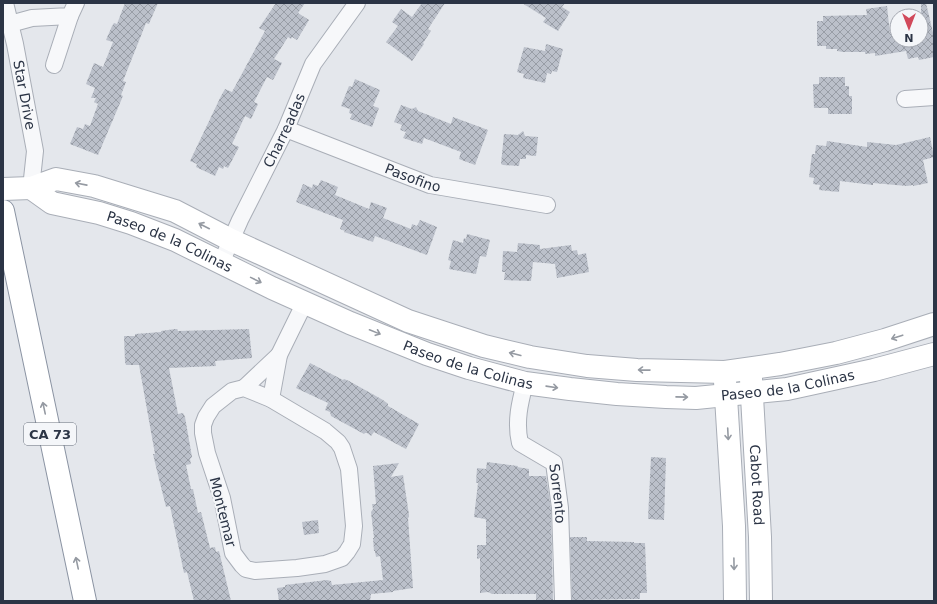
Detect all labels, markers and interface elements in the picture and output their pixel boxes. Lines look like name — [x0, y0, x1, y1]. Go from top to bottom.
north arrow — [889, 8, 929, 48]
text: N — [904, 31, 914, 44]
street label: Star Drive — [10, 59, 39, 131]
street label: Charreadas — [260, 91, 308, 170]
street label: Pasofino — [383, 160, 442, 195]
one-way arrow — [75, 179, 88, 187]
street label: Paseo de la Colinas — [105, 208, 235, 275]
one-way arrow — [198, 222, 210, 229]
one-way arrow — [250, 277, 262, 284]
one-way arrow — [368, 329, 380, 337]
one-way arrow — [891, 333, 903, 341]
street label: Paseo de la Colinas — [401, 337, 534, 392]
one-way arrow — [509, 349, 522, 357]
one-way arrow — [638, 366, 651, 374]
street label: Paseo de la Colinas — [720, 366, 856, 403]
one-way arrow — [545, 383, 558, 391]
one-way arrow — [675, 394, 688, 401]
one-way arrow — [40, 402, 48, 415]
road number: CA 73 — [24, 423, 76, 445]
one-way arrow — [725, 427, 732, 440]
street label: Cabot Road — [747, 444, 767, 526]
street label: Sorrento — [546, 463, 568, 524]
street label: Montemar — [207, 475, 239, 549]
one-way arrow — [72, 557, 80, 570]
one-way arrow — [730, 557, 738, 570]

